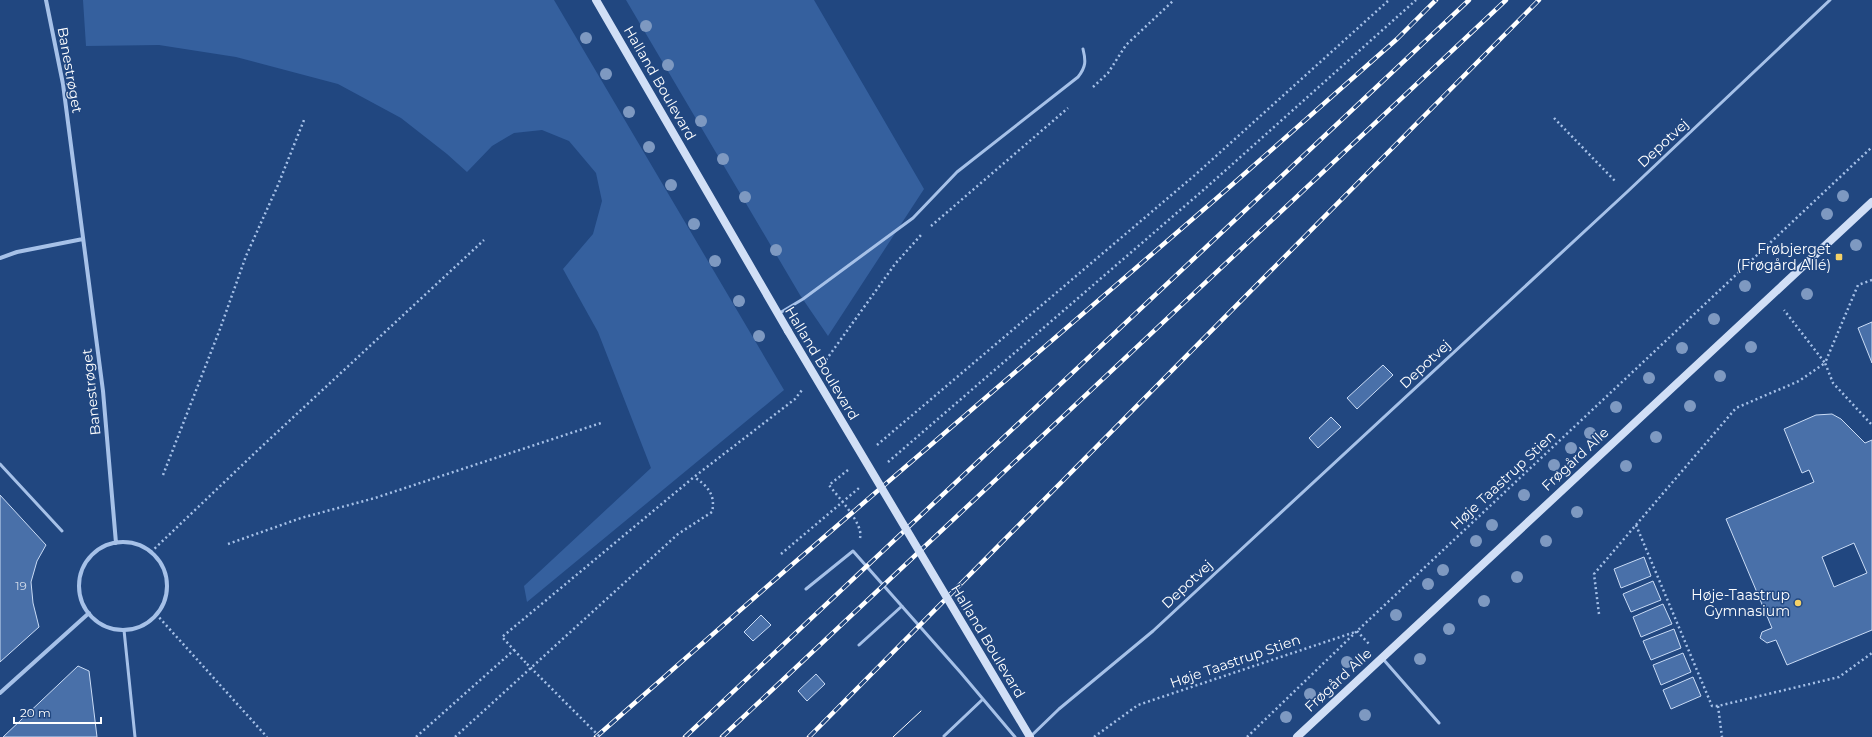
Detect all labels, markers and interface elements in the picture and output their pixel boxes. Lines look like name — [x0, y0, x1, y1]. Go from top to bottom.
street label: Halland Boulevard — [620, 22, 700, 144]
street label: Banestrøget — [54, 25, 86, 115]
street label: Depotvej — [1634, 115, 1692, 171]
place label: Frøbjerget (Frøgård Allé) — [1736, 240, 1831, 274]
marker: Frøbjerget (Frøgård Allé) — [1834, 252, 1844, 262]
street label: Halland Boulevard — [781, 303, 863, 423]
street label: Depotvej — [1396, 336, 1454, 392]
street label: Banestrøget — [77, 347, 105, 436]
street label: Frøgård Alle — [1538, 423, 1612, 495]
street label: Høje Taastrup Stien — [1447, 427, 1559, 533]
street label: Depotvej — [1158, 556, 1216, 612]
house number: 19 — [15, 578, 27, 593]
street label: Halland Boulevard — [947, 581, 1029, 701]
place label: Høje-Taastrup Gymnasium — [1691, 586, 1790, 620]
marker: Høje-Taastrup Gymnasium — [1793, 598, 1803, 608]
street label: Høje Taastrup Stien — [1167, 630, 1303, 692]
street label: Frøgård Alle — [1301, 644, 1375, 716]
scale bar — [14, 699, 101, 725]
text: 20 m — [20, 705, 51, 720]

